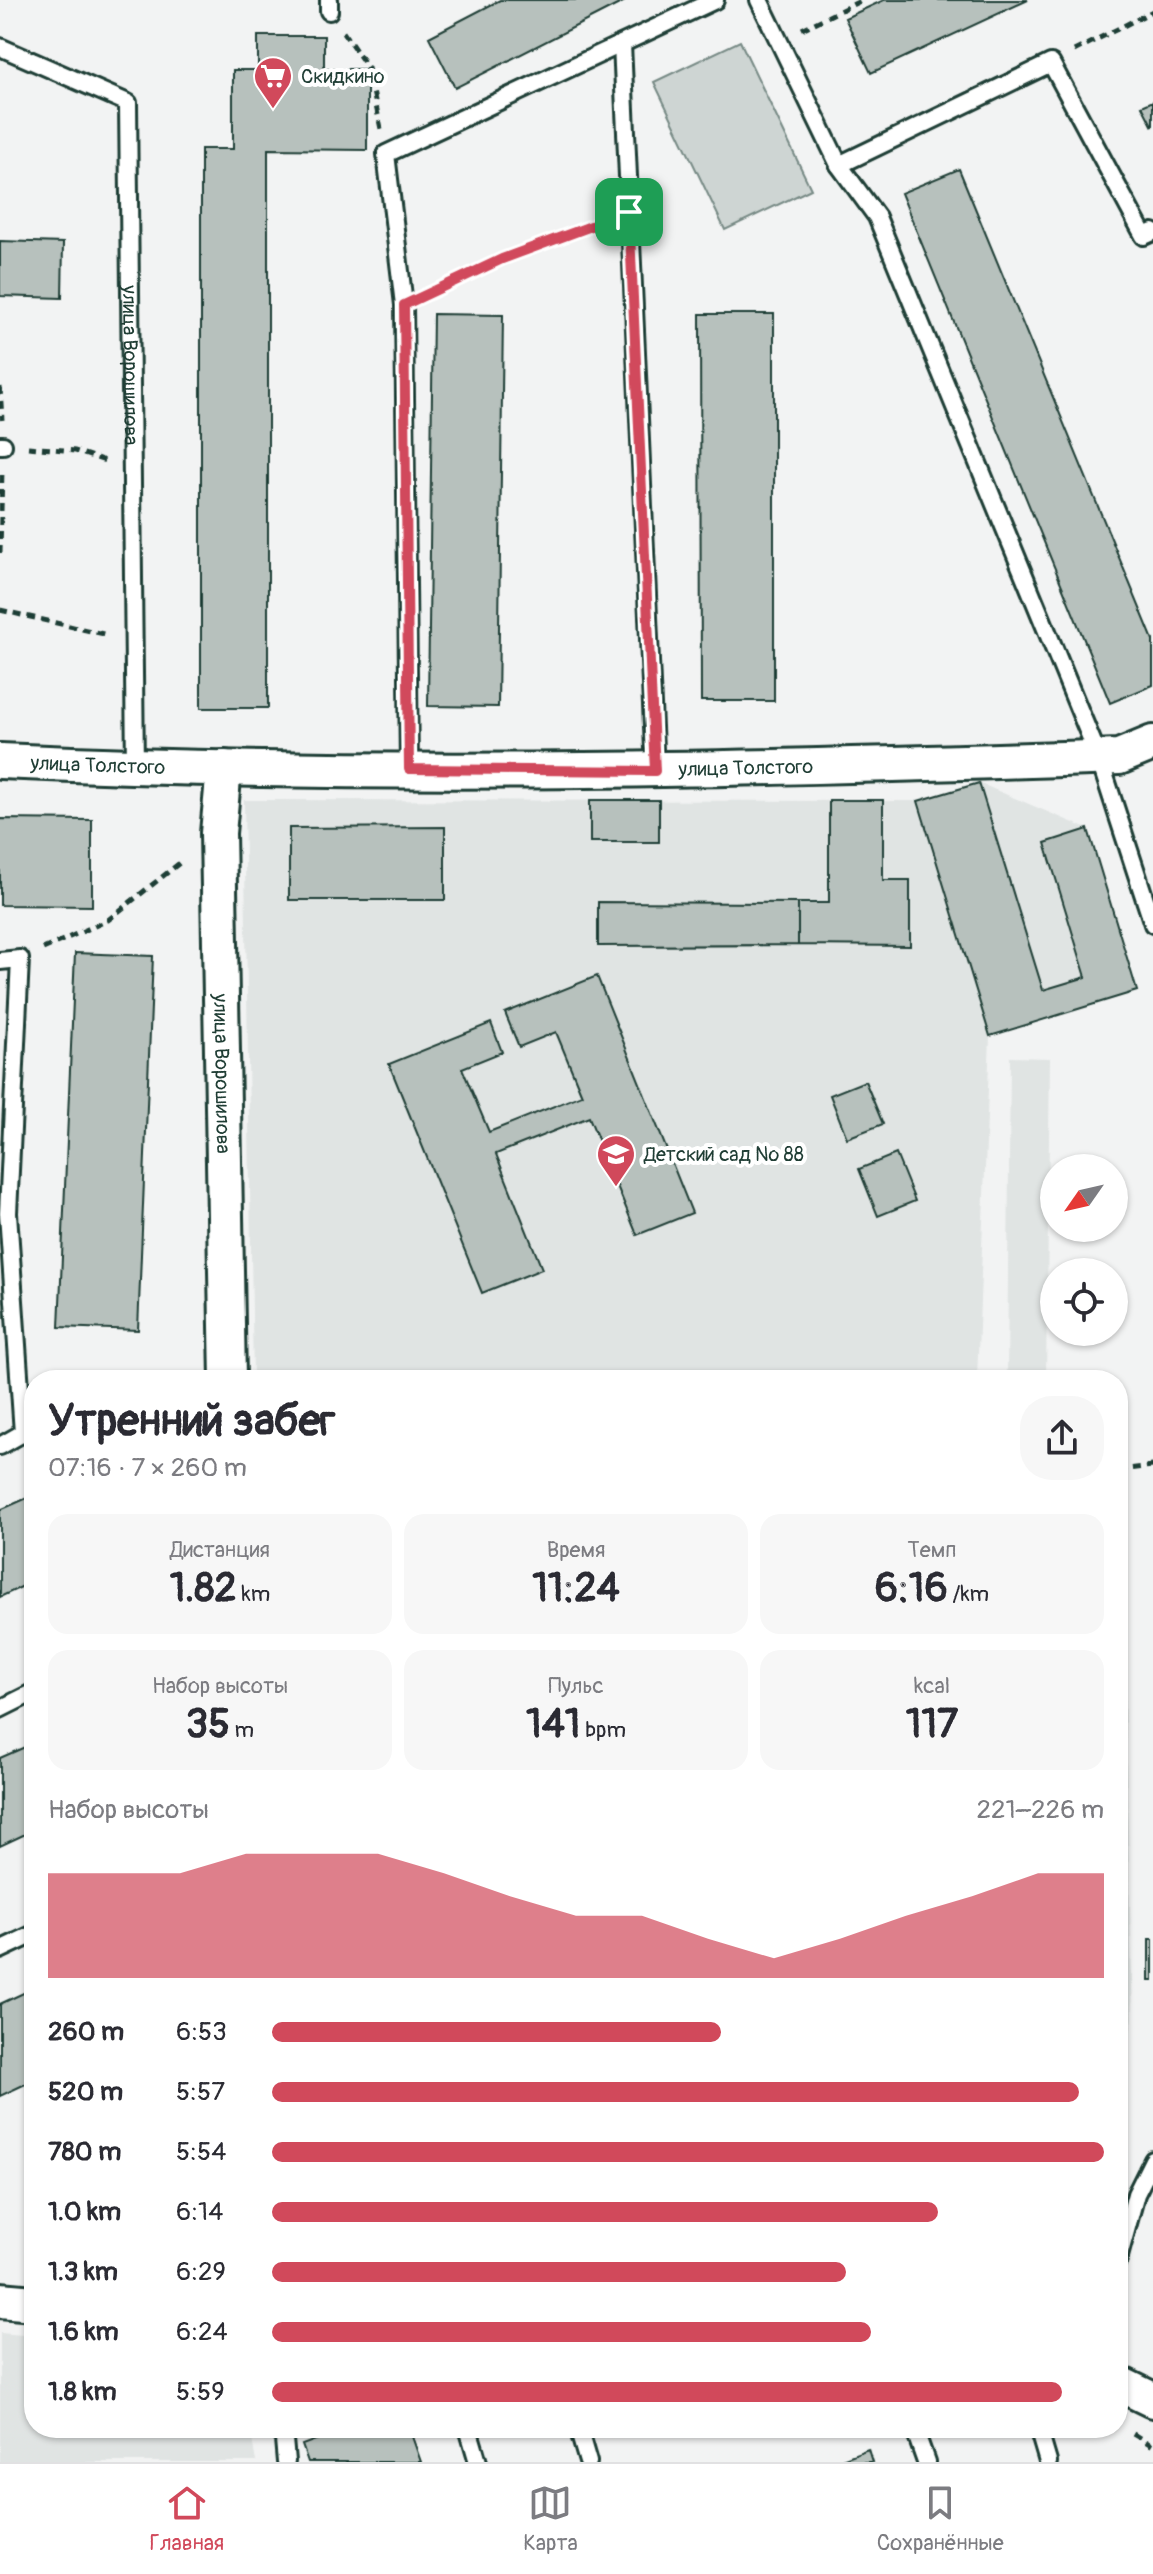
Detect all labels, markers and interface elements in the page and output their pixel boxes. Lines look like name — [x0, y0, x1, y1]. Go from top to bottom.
supermarket icon: Скидкино — [252, 55, 294, 110]
place label: Скидкино — [301, 64, 385, 89]
pin — [595, 178, 663, 246]
icon: arrive — [607, 190, 651, 234]
street label: улица Ворошилова — [117, 284, 144, 445]
street label: улица Толстого — [29, 750, 166, 780]
street label: улица Толстого — [677, 754, 814, 782]
street label: улица Ворошилова — [208, 992, 236, 1154]
school or university icon: Детский сад № 88 — [595, 1133, 637, 1188]
place label: Детский сад № 88 — [643, 1142, 804, 1167]
north arrow — [1040, 1154, 1128, 1242]
map controls — [1040, 1154, 1128, 1346]
button: locate — [1040, 1258, 1128, 1346]
text: Утренний забег — [48, 1394, 335, 1449]
button: share — [1020, 1396, 1104, 1480]
text: 07:16 · 7 × 260 m — [48, 1452, 247, 1484]
text: Дистанция — [170, 1536, 270, 1564]
text: Время — [547, 1536, 605, 1564]
text: Темп — [908, 1536, 956, 1564]
text: 1.82 — [170, 1564, 237, 1613]
text: 11:24 — [532, 1564, 620, 1613]
text: 6:16 — [875, 1564, 948, 1613]
text: km — [237, 1580, 270, 1608]
text: /km — [948, 1580, 989, 1608]
text: Набор высоты — [152, 1672, 288, 1700]
text: Пульс — [548, 1672, 604, 1700]
text: kcal — [914, 1672, 950, 1700]
text: 35 — [186, 1700, 230, 1749]
text: 141 — [526, 1700, 580, 1749]
text: 117 — [906, 1700, 958, 1749]
text: m — [230, 1716, 254, 1744]
text: bpm — [580, 1716, 626, 1744]
text: Набор высоты — [48, 1794, 209, 1826]
text: 221–226 m — [977, 1794, 1104, 1826]
text: 260 m — [48, 2016, 124, 2048]
text: 6:53 — [176, 2016, 227, 2048]
text: 520 m — [48, 2076, 123, 2108]
text: 5:57 — [176, 2076, 225, 2108]
text: 780 m — [48, 2136, 121, 2168]
text: 5:54 — [176, 2136, 226, 2168]
text: 1.0 km — [48, 2196, 121, 2228]
text: 6:14 — [176, 2196, 223, 2228]
text: 1.3 km — [48, 2256, 118, 2288]
text: 6:29 — [176, 2256, 226, 2288]
text: 1.6 km — [48, 2316, 119, 2348]
text: 6:24 — [176, 2316, 228, 2348]
text: 1.8 km — [48, 2376, 117, 2408]
text: 5:59 — [176, 2376, 225, 2408]
tab: Главная — [149, 2481, 224, 2557]
tab: Карта — [523, 2481, 578, 2557]
tab: Сохранённые — [877, 2481, 1003, 2557]

